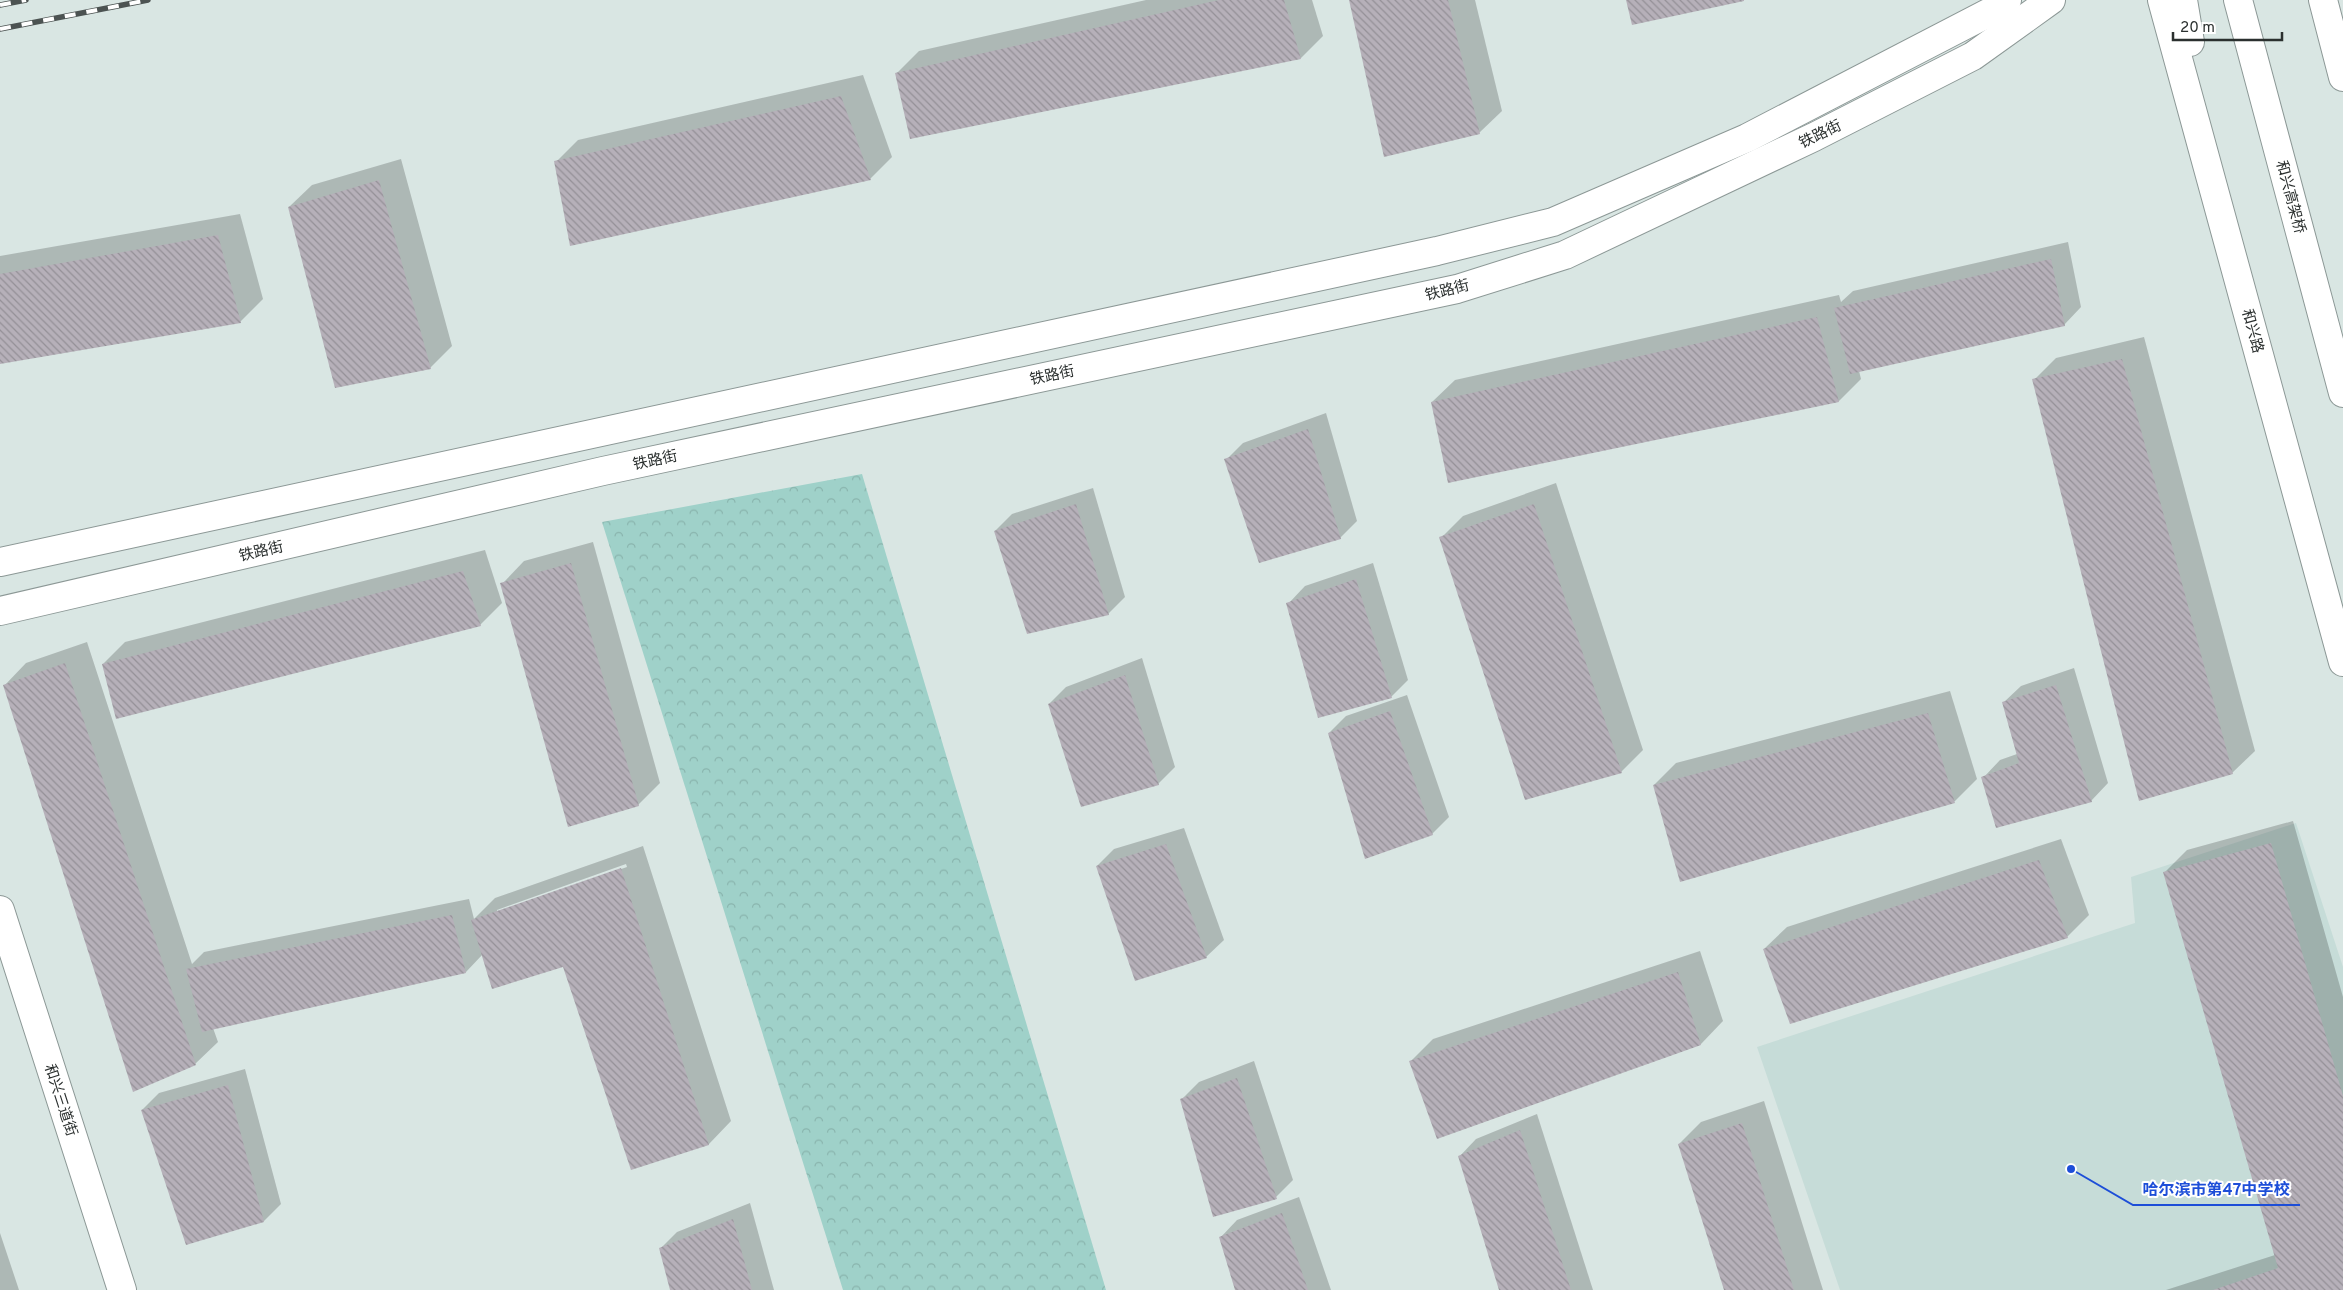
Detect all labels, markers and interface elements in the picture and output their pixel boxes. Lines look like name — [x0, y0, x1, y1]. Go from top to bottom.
scale bar — [2173, 10, 2282, 42]
text: 20 m — [2180, 19, 2215, 38]
street label: 铁路街 — [1796, 117, 1845, 154]
street label: 和兴高架桥 — [2271, 159, 2308, 236]
street label: 铁路街 — [1423, 277, 1472, 306]
street label: 和兴路 — [2237, 307, 2267, 356]
street label: 铁路街 — [1028, 362, 1076, 390]
street label: 铁路街 — [631, 447, 679, 475]
street label: 铁路街 — [237, 538, 285, 567]
street label: 和兴三道街 — [39, 1062, 80, 1139]
callout: 哈尔滨市第47中学校 — [2133, 1174, 2300, 1205]
text: 哈尔滨市第47中学校 — [2143, 1180, 2290, 1201]

